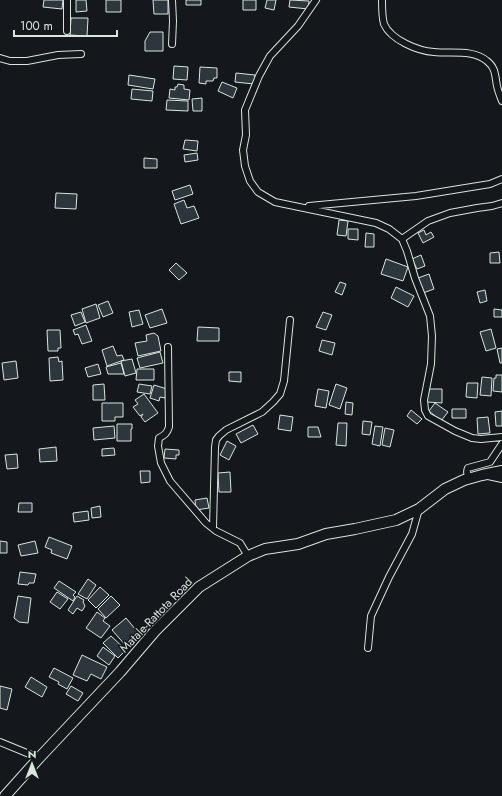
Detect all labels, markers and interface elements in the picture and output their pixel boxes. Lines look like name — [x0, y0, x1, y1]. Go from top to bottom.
scale bar — [14, 12, 117, 38]
text: 100 m — [20, 17, 53, 35]
street label: Matale-Rattota Road — [115, 573, 197, 657]
north arrow — [12, 744, 52, 784]
text: N — [28, 746, 36, 762]

